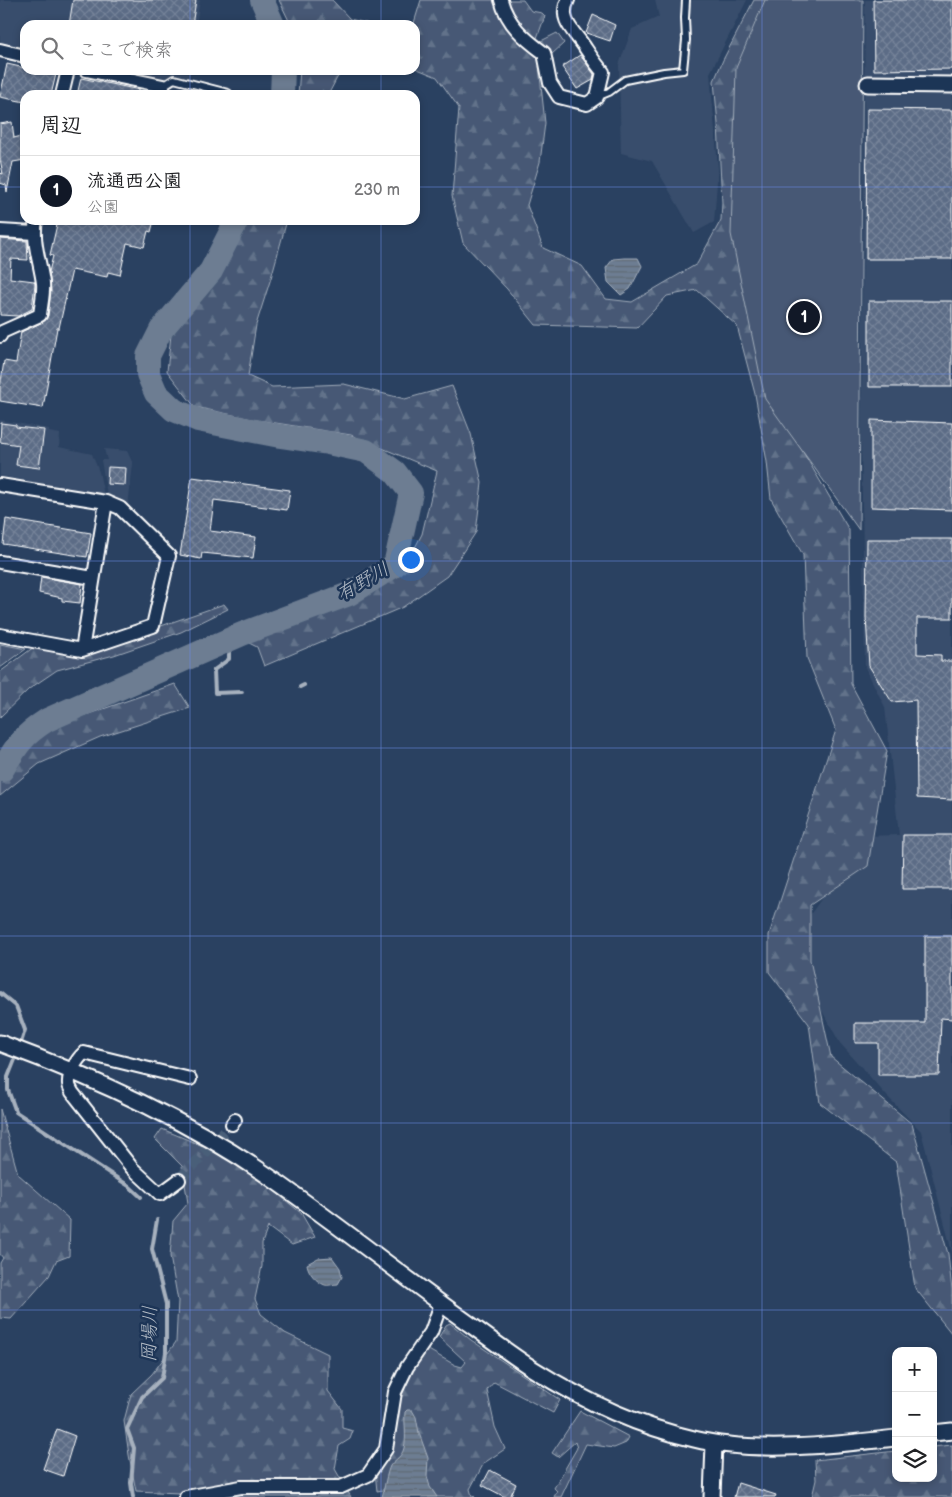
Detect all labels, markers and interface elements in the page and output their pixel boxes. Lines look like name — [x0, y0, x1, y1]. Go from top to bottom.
search box — [20, 20, 420, 75]
icon: search — [38, 34, 66, 62]
text: ここで検索 — [78, 39, 173, 62]
text: 周辺 — [40, 113, 82, 138]
text: 流通西公園 — [87, 170, 182, 193]
text: 1 — [53, 181, 59, 200]
text: 230 m — [354, 181, 400, 200]
text: 公園 — [87, 198, 119, 217]
pin: 1 — [788, 298, 820, 336]
your location — [398, 547, 424, 573]
water label: 有野川 — [333, 558, 393, 606]
water label: 岡場川 — [138, 1305, 162, 1363]
map controls — [892, 1347, 937, 1482]
button: + — [892, 1347, 937, 1392]
button: − — [892, 1392, 937, 1437]
button: layers — [892, 1437, 937, 1482]

